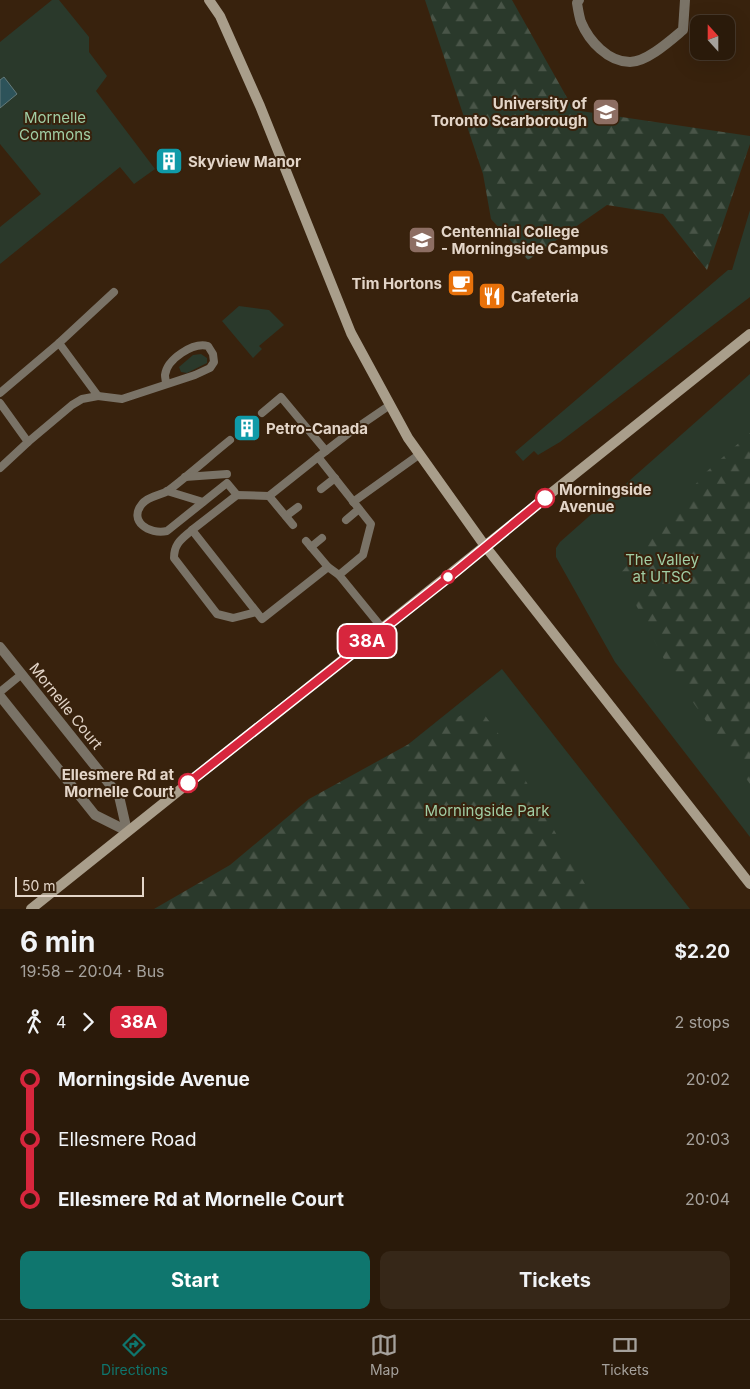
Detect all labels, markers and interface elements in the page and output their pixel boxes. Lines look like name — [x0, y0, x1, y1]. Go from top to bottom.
north arrow — [690, 15, 735, 60]
map controls — [690, 15, 735, 60]
place label: University of Toronto Scarborough — [431, 94, 587, 130]
school or university icon: University of Toronto Scarborough — [591, 97, 621, 127]
park label: Mornelle Commons — [19, 108, 91, 144]
building icon: Skyview Manor — [154, 146, 184, 176]
place label: Skyview Manor — [188, 152, 301, 171]
place label: Centennial College - Morningside Campus — [441, 222, 608, 258]
school or university icon: Centennial College - Morningside Campus — [407, 225, 437, 255]
cafe icon: Tim Hortons — [446, 268, 476, 298]
place label: Tim Hortons — [352, 274, 442, 293]
restaurant icon: Cafeteria — [477, 281, 507, 311]
place label: Cafeteria — [511, 287, 579, 306]
building icon: Petro-Canada — [232, 413, 262, 443]
place label: Petro-Canada — [266, 419, 368, 438]
place label: Morningside Avenue — [559, 480, 652, 516]
marker: Morningside Avenue — [535, 488, 555, 508]
park label: The Valley at UTSC — [625, 550, 699, 586]
unlabelled marker — [441, 570, 455, 584]
line badge: 38A — [338, 625, 396, 657]
text: 38A — [349, 630, 385, 651]
street label: Mornelle Court — [25, 659, 107, 753]
place label: Ellesmere Rd at Mornelle Court — [62, 765, 175, 801]
marker: Ellesmere Rd at Mornelle Court — [178, 773, 198, 793]
park label: Morningside Park — [425, 801, 550, 820]
scale bar — [15, 874, 144, 897]
text: 50 m — [22, 877, 56, 894]
text: 6 min — [20, 925, 95, 959]
text: $2.20 — [674, 940, 730, 963]
text: 19:58 – 20:04 · Bus — [20, 961, 165, 981]
icon: walk — [20, 1008, 48, 1036]
icon: forward — [74, 1008, 102, 1036]
text: 38A — [120, 1011, 157, 1032]
text: 4 — [56, 1012, 66, 1032]
text: 2 stops — [674, 1012, 730, 1032]
text: Morningside Avenue — [58, 1068, 250, 1091]
text: 20:02 — [686, 1069, 730, 1089]
text: Ellesmere Road — [58, 1128, 197, 1151]
text: 20:03 — [686, 1129, 730, 1149]
text: Ellesmere Rd at Mornelle Court — [58, 1188, 344, 1211]
text: 20:04 — [685, 1189, 730, 1209]
button: Start — [20, 1251, 370, 1309]
button: Tickets — [380, 1251, 730, 1309]
tab: Directions — [101, 1331, 168, 1378]
tab: Map — [370, 1331, 399, 1378]
tab: Tickets — [601, 1331, 649, 1378]

